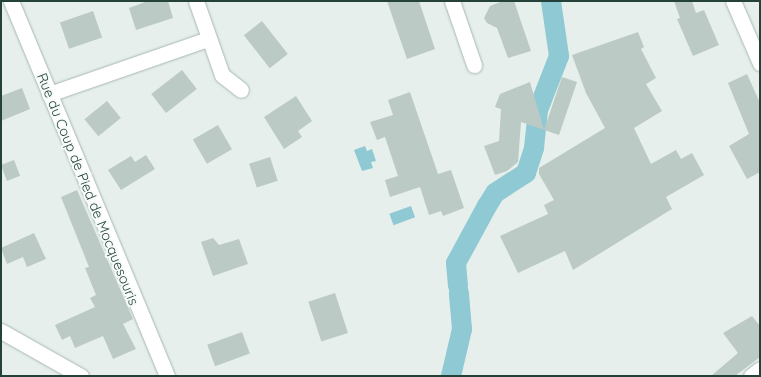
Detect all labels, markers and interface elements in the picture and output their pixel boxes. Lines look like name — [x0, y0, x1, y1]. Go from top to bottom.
street label: Rue du Coup de Pied de Mocquesouris — [34, 70, 142, 308]

